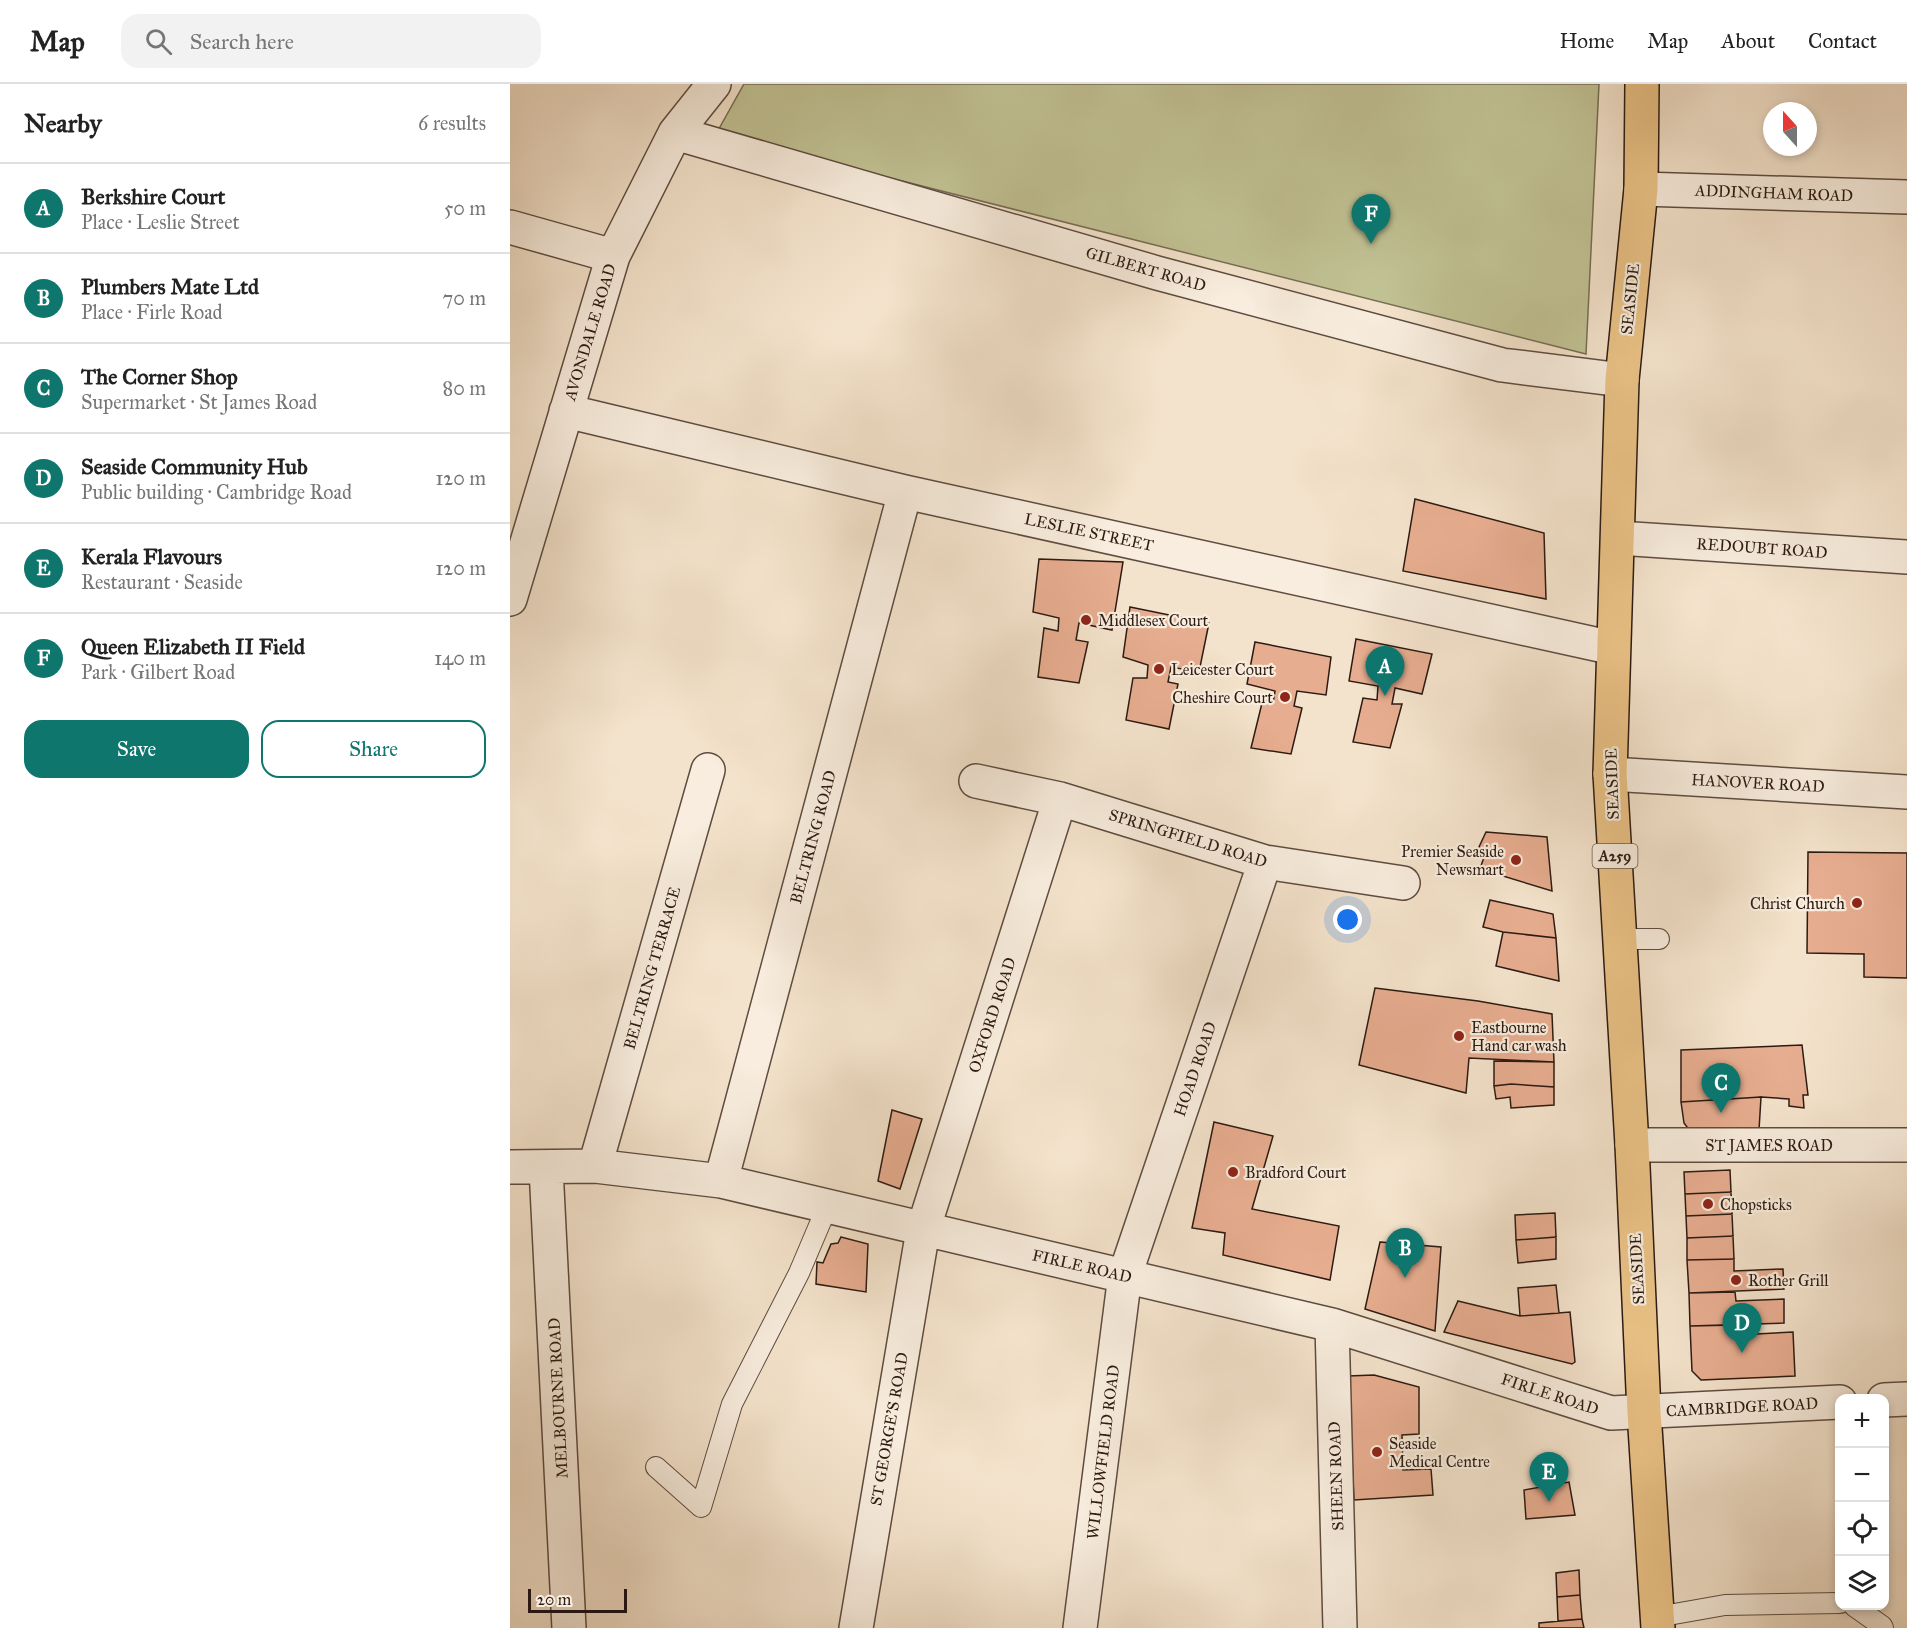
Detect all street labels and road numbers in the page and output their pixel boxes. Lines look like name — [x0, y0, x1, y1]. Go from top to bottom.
street label: ADDINGHAM ROAD — [1693, 181, 1854, 205]
street label: GILBERT ROAD — [1084, 243, 1208, 295]
street label: AVONDALE ROAD — [560, 261, 620, 404]
street label: SEASIDE — [1617, 263, 1643, 335]
street label: LESLIE STREET — [1023, 509, 1155, 555]
street label: REDOUBT ROAD — [1696, 534, 1828, 562]
street label: SEASIDE — [1601, 748, 1623, 820]
street label: BELTRING ROAD — [786, 768, 840, 906]
street label: HANOVER ROAD — [1691, 770, 1825, 796]
street label: SPRINGFIELD ROAD — [1107, 805, 1269, 871]
road number: A259 — [1592, 844, 1638, 868]
street label: BELTRING TERRACE — [620, 884, 684, 1052]
street label: OXFORD ROAD — [964, 955, 1020, 1075]
street label: HOAD ROAD — [1170, 1019, 1220, 1119]
street label: ST JAMES ROAD — [1705, 1136, 1833, 1156]
street label: SEASIDE — [1626, 1233, 1648, 1305]
street label: FIRLE ROAD — [1030, 1245, 1134, 1287]
street label: MELBOURNE ROAD — [544, 1317, 572, 1479]
street label: ST GEORGE'S ROAD — [866, 1351, 912, 1507]
street label: WILLOWFIELD ROAD — [1083, 1364, 1123, 1540]
street label: FIRLE ROAD — [1499, 1369, 1601, 1419]
street label: CAMBRIDGE ROAD — [1665, 1394, 1819, 1420]
street label: SHEEN ROAD — [1325, 1421, 1347, 1531]

